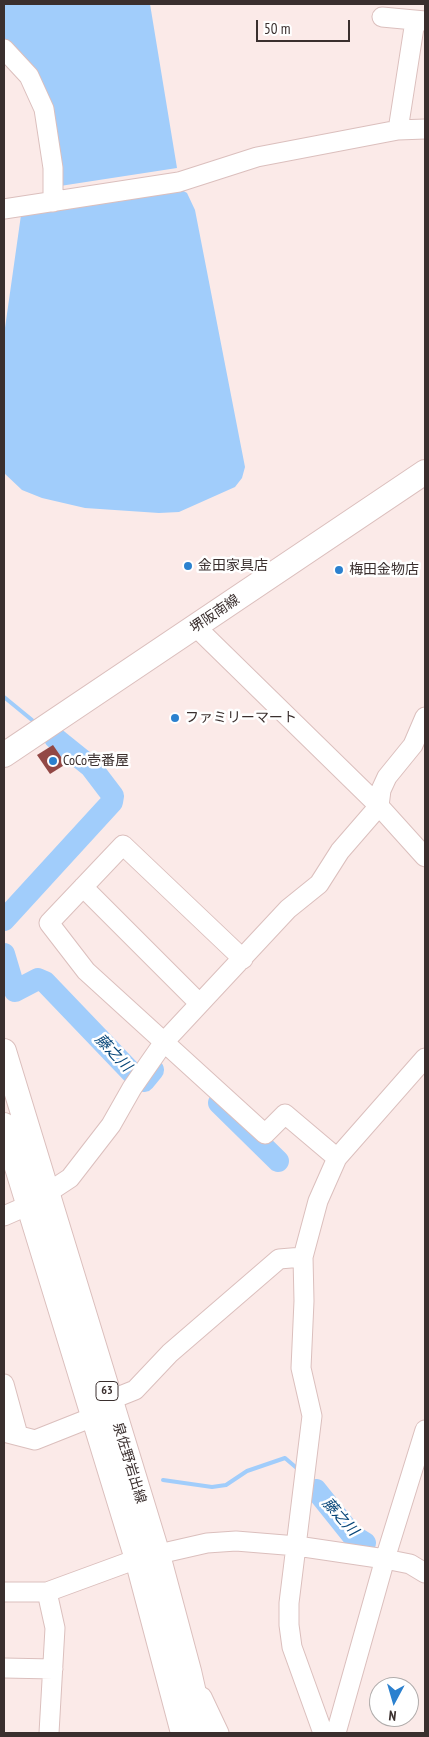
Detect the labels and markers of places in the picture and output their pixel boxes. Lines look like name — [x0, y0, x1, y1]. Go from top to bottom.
place label: 金田家具店 — [198, 558, 268, 574]
marker: 金田家具店 — [182, 560, 194, 572]
place label: 梅田金物店 — [349, 562, 419, 578]
marker: 梅田金物店 — [333, 564, 345, 576]
place label: ファミリーマート — [185, 710, 297, 726]
marker: ファミリーマート — [169, 712, 181, 724]
place label: CoCo壱番屋 — [63, 753, 129, 769]
marker: CoCo壱番屋 — [47, 755, 59, 767]

